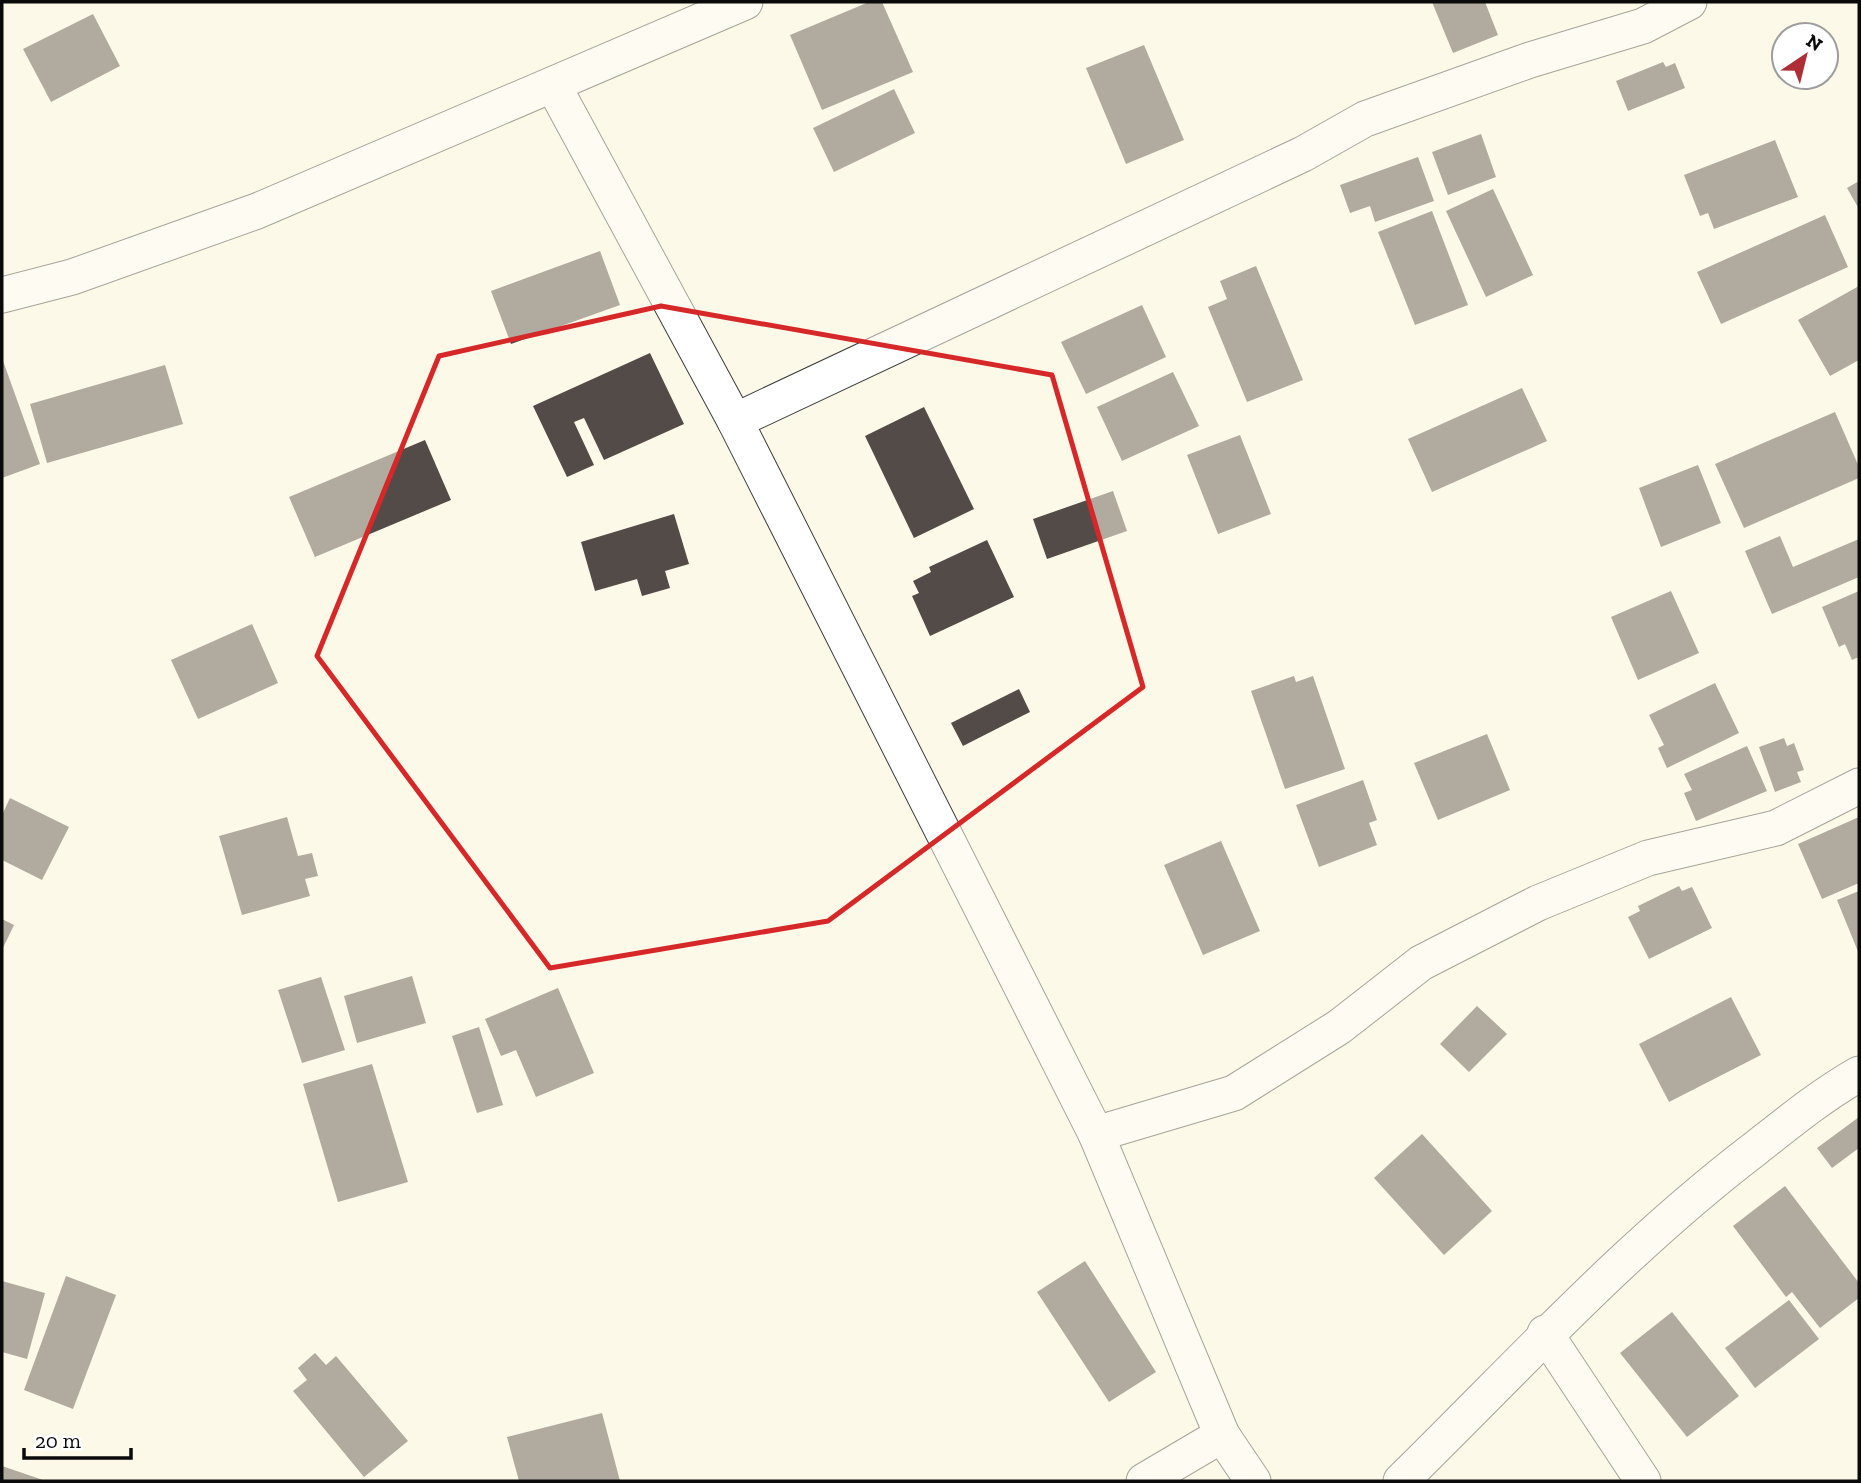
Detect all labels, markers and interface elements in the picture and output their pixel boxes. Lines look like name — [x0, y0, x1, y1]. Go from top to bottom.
north arrow — [1770, 21, 1840, 91]
text: N — [1802, 29, 1827, 56]
scale bar — [24, 1416, 131, 1460]
text: 20 m — [35, 1428, 81, 1453]

